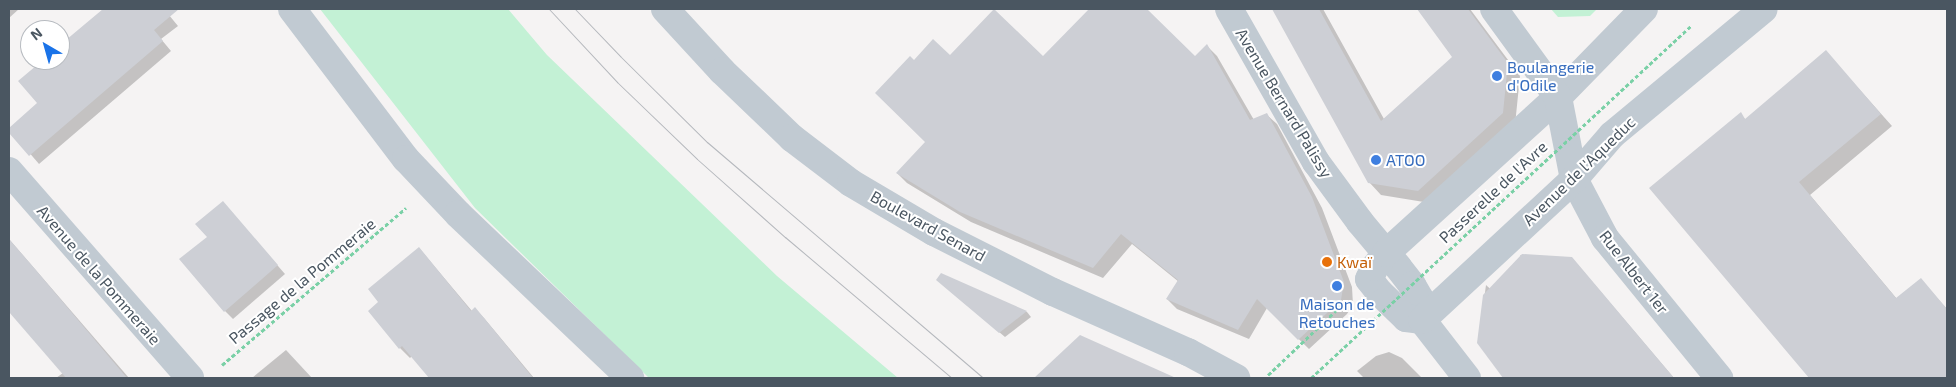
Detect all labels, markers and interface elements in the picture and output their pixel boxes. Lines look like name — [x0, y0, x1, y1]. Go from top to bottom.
north arrow — [20, 20, 70, 70]
text: N — [27, 24, 45, 43]
street label: Avenue Bernard Palissy — [1232, 25, 1336, 181]
place label: Boulangerie d'Odile — [1507, 57, 1594, 95]
marker: Boulangerie d'Odile — [1491, 70, 1503, 82]
street label: Avenue de l'Aqueduc — [1519, 112, 1639, 230]
street label: Passerelle de l'Avre — [1435, 137, 1551, 247]
place label: ATOO — [1386, 150, 1425, 170]
marker: ATOO — [1370, 154, 1382, 166]
street label: Boulevard Senard — [867, 186, 989, 266]
street label: Avenue de la Pommeraie — [33, 201, 165, 349]
street label: Passage de la Pommeraie — [225, 214, 379, 348]
street label: Rue Albert 1er — [1595, 226, 1673, 318]
place label: Kwaï — [1337, 252, 1372, 272]
marker: Kwaï — [1321, 256, 1333, 268]
marker: Maison de Retouches — [1331, 280, 1343, 292]
place label: Maison de Retouches — [1299, 294, 1375, 332]

